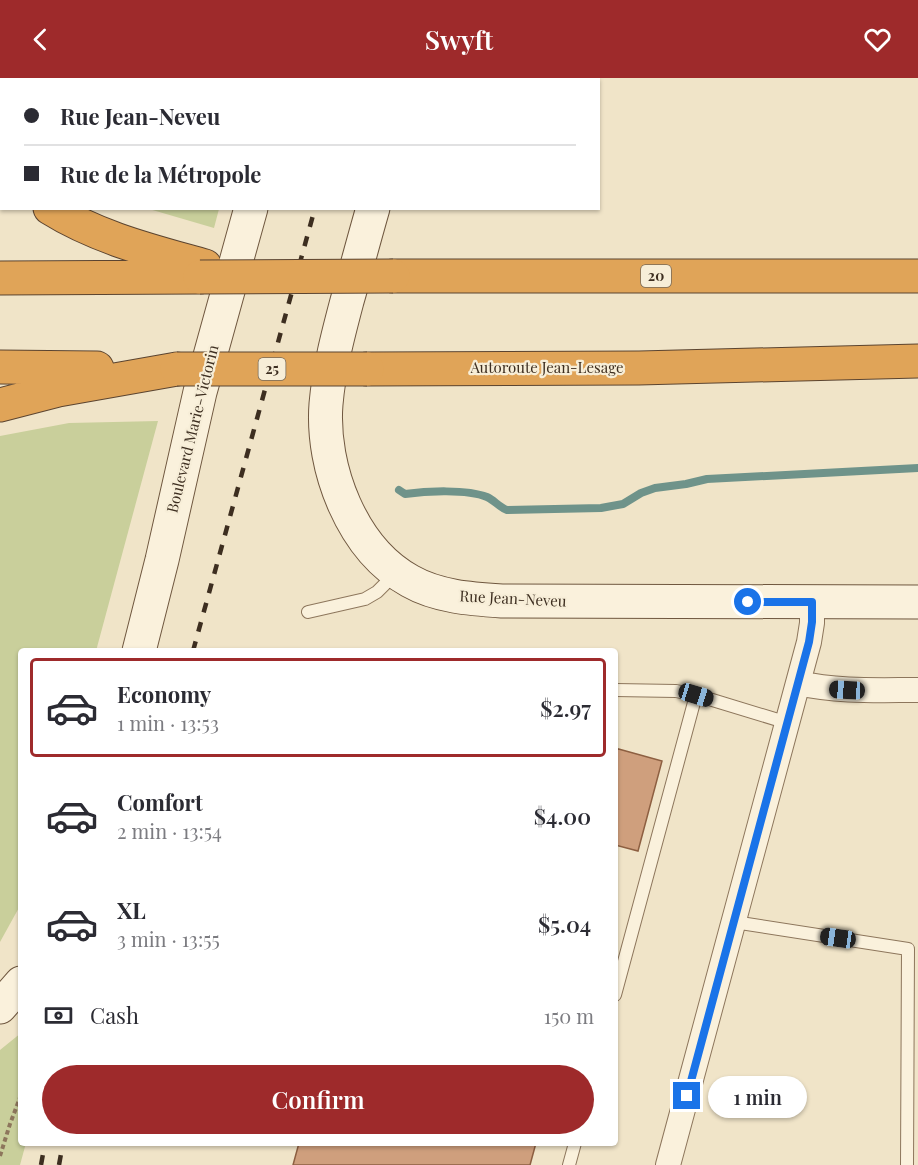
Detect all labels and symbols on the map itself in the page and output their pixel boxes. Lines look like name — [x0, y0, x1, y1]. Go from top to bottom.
road number: 20 — [641, 265, 671, 287]
street label: Boulevard Marie-Victorin — [161, 343, 223, 515]
street label: Autoroute Jean-Lesage — [469, 357, 624, 377]
road number: 25 — [258, 358, 286, 380]
street label: Rue Jean-Neveu — [459, 585, 567, 611]
route start — [734, 588, 761, 615]
car — [829, 680, 865, 700]
car — [676, 681, 716, 709]
car — [819, 927, 857, 949]
callout: 1 min — [708, 1075, 807, 1117]
route end — [673, 1082, 700, 1109]

